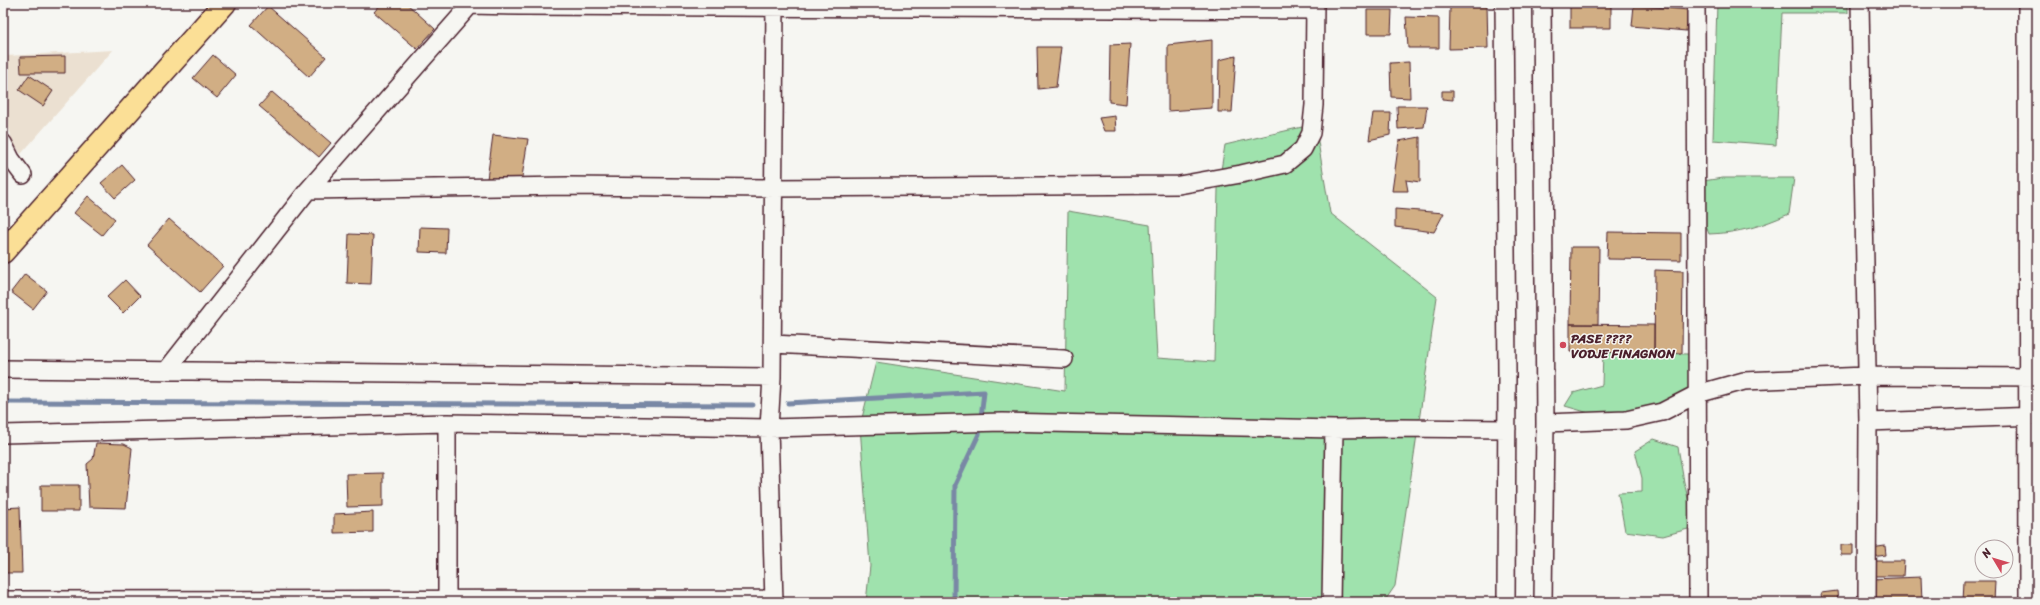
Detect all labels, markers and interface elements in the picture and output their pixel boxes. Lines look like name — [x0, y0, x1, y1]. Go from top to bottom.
place label: PASE ???? VODJE FINAGNON — [1571, 327, 1676, 365]
marker: PASE ???? VODJE FINAGNON — [1558, 340, 1568, 350]
north arrow — [1974, 539, 2014, 579]
text: N — [1976, 544, 1997, 563]

